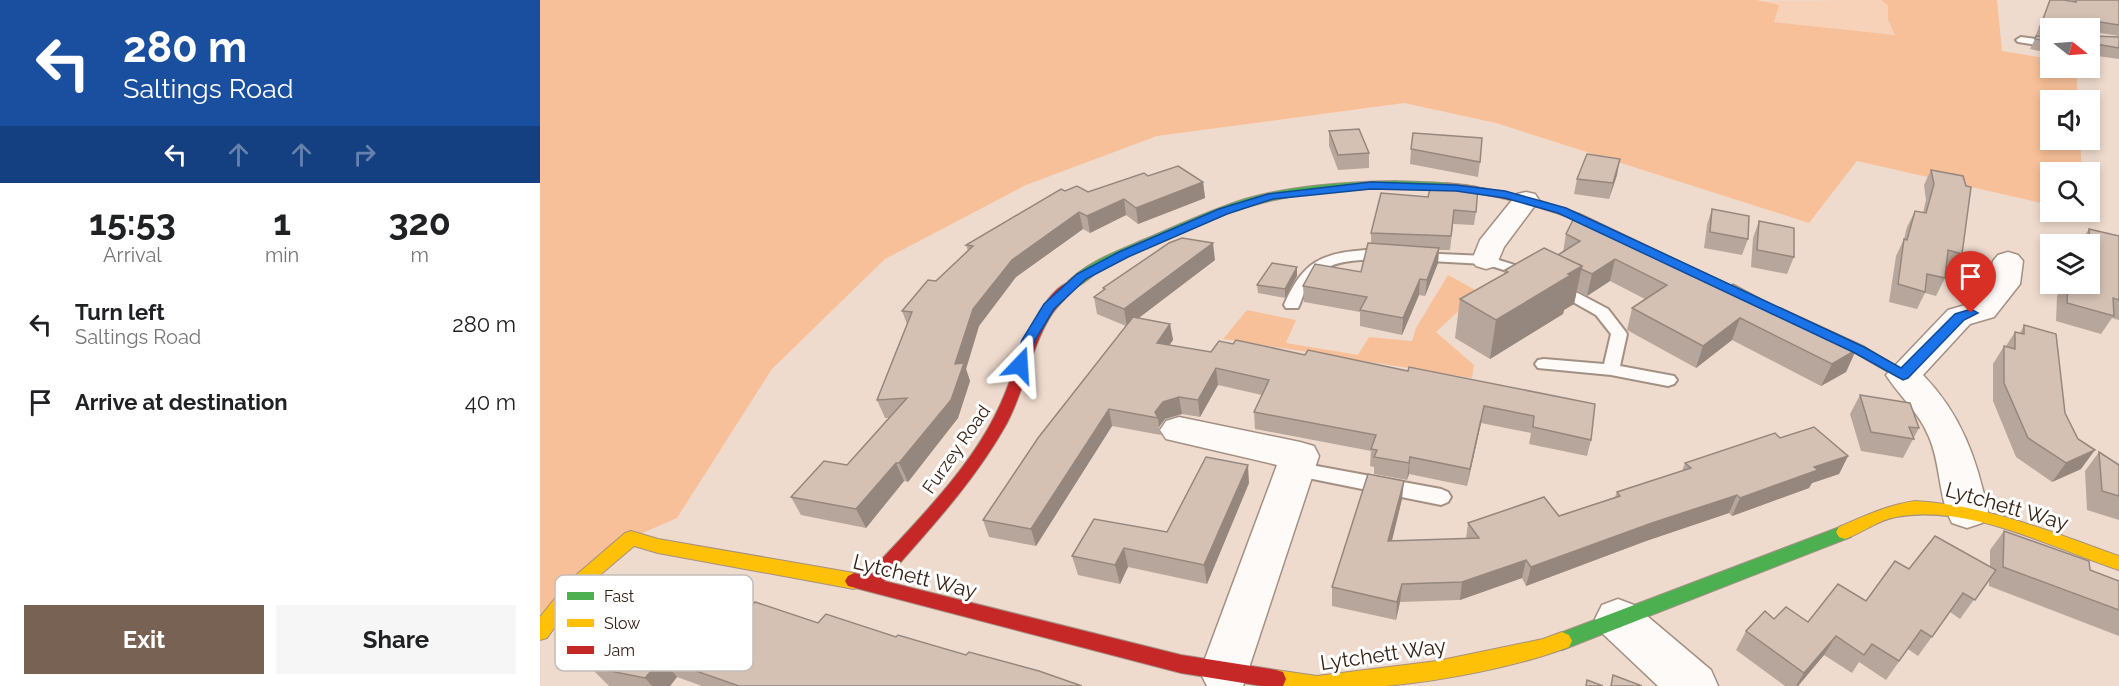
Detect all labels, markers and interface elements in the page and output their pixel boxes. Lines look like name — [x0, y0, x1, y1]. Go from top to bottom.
north arrow — [2040, 18, 2100, 78]
map controls — [2040, 18, 2100, 294]
text: 280 m — [123, 23, 247, 72]
icon: left — [24, 24, 102, 102]
text: Saltings Road — [123, 73, 294, 104]
button: sound — [2040, 90, 2100, 150]
icon: left — [159, 138, 192, 171]
icon: ahead — [222, 138, 255, 171]
icon: ahead — [285, 138, 318, 171]
icon: right — [348, 138, 381, 171]
button: search — [2040, 162, 2100, 222]
text: 15:53 — [89, 201, 176, 243]
text: 1 — [273, 201, 291, 243]
text: 320 — [388, 201, 451, 243]
button: layers — [2040, 234, 2100, 294]
text: Arrival — [103, 243, 162, 267]
text: min — [265, 243, 299, 267]
text: m — [410, 243, 429, 267]
pin — [1945, 251, 1996, 313]
icon: arrive — [1954, 260, 1987, 293]
text: Turn left — [75, 299, 165, 325]
icon: left — [24, 308, 57, 341]
text: 280 m — [452, 311, 516, 337]
text: Saltings Road — [75, 325, 201, 349]
position arrow — [988, 333, 1052, 397]
icon: arrive — [24, 386, 57, 419]
text: Arrive at destination — [75, 389, 288, 415]
text: 40 m — [465, 389, 516, 415]
street label: Furzey Road — [918, 401, 994, 497]
street label: Lytchett Way — [1943, 477, 2071, 535]
street label: Lytchett Way — [850, 549, 980, 603]
legend — [555, 575, 753, 671]
text: Fast — [604, 587, 635, 606]
button: Exit — [24, 605, 264, 674]
button: Share — [276, 605, 516, 674]
text: Slow — [604, 614, 640, 633]
street label: Lytchett Way — [1318, 633, 1448, 675]
text: Jam — [604, 641, 635, 660]

